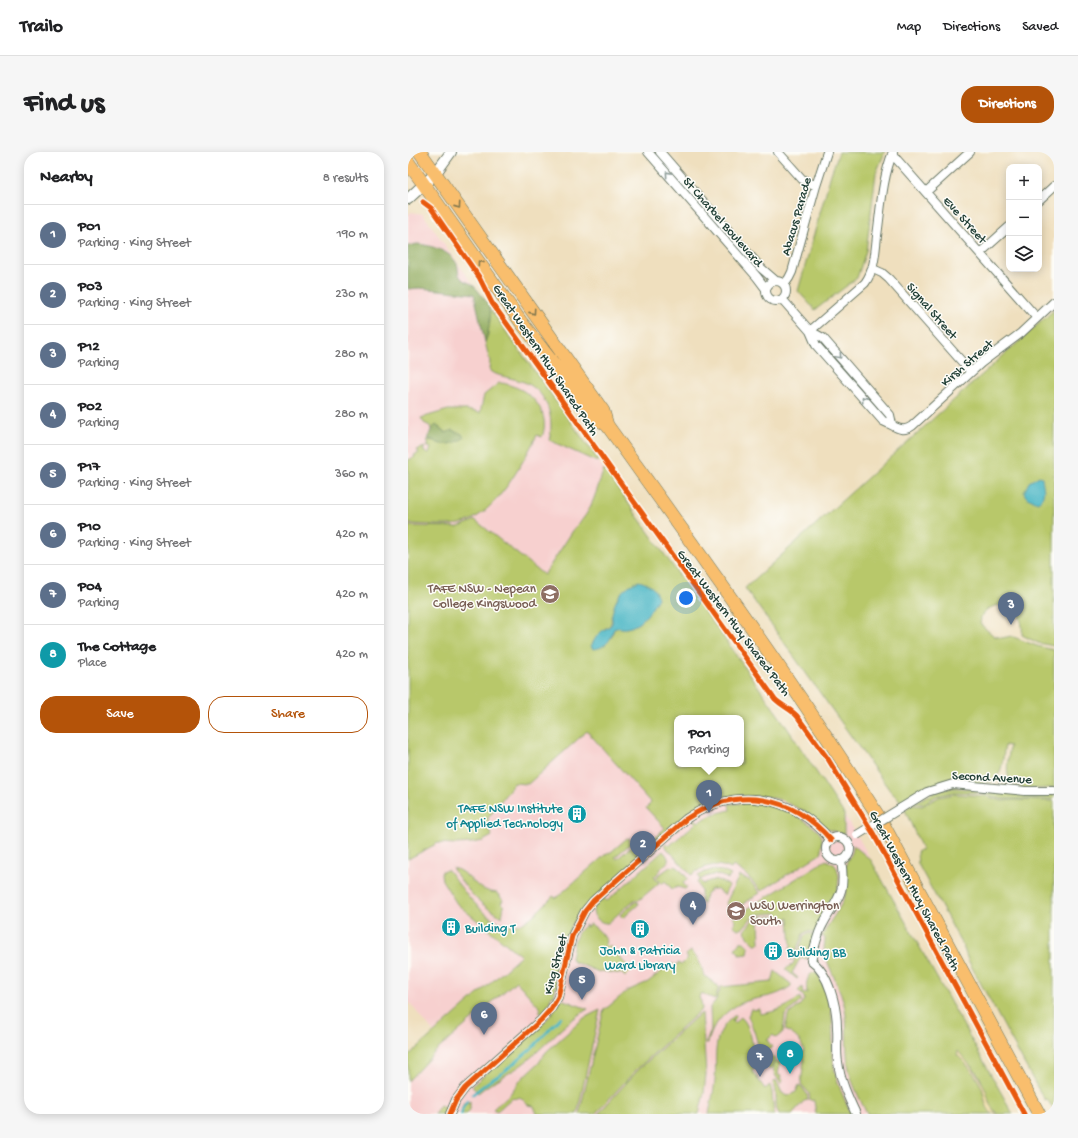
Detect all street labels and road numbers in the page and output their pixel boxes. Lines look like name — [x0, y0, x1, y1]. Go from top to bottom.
street label: St Charbel Boulevard — [679, 175, 766, 272]
street label: Abacus Parade — [779, 176, 816, 258]
street label: Eve Street — [939, 194, 990, 249]
street label: Signal Street — [902, 280, 961, 344]
street label: Great Western Hwy Shared Path — [489, 282, 601, 439]
street label: Kirsh Street — [939, 336, 998, 391]
street label: Great Western Hwy Shared Path — [673, 547, 793, 700]
street label: Second Avenue — [952, 769, 1032, 788]
street label: Great Western Hwy Shared Path — [865, 808, 963, 974]
street label: King Street — [541, 931, 572, 996]

